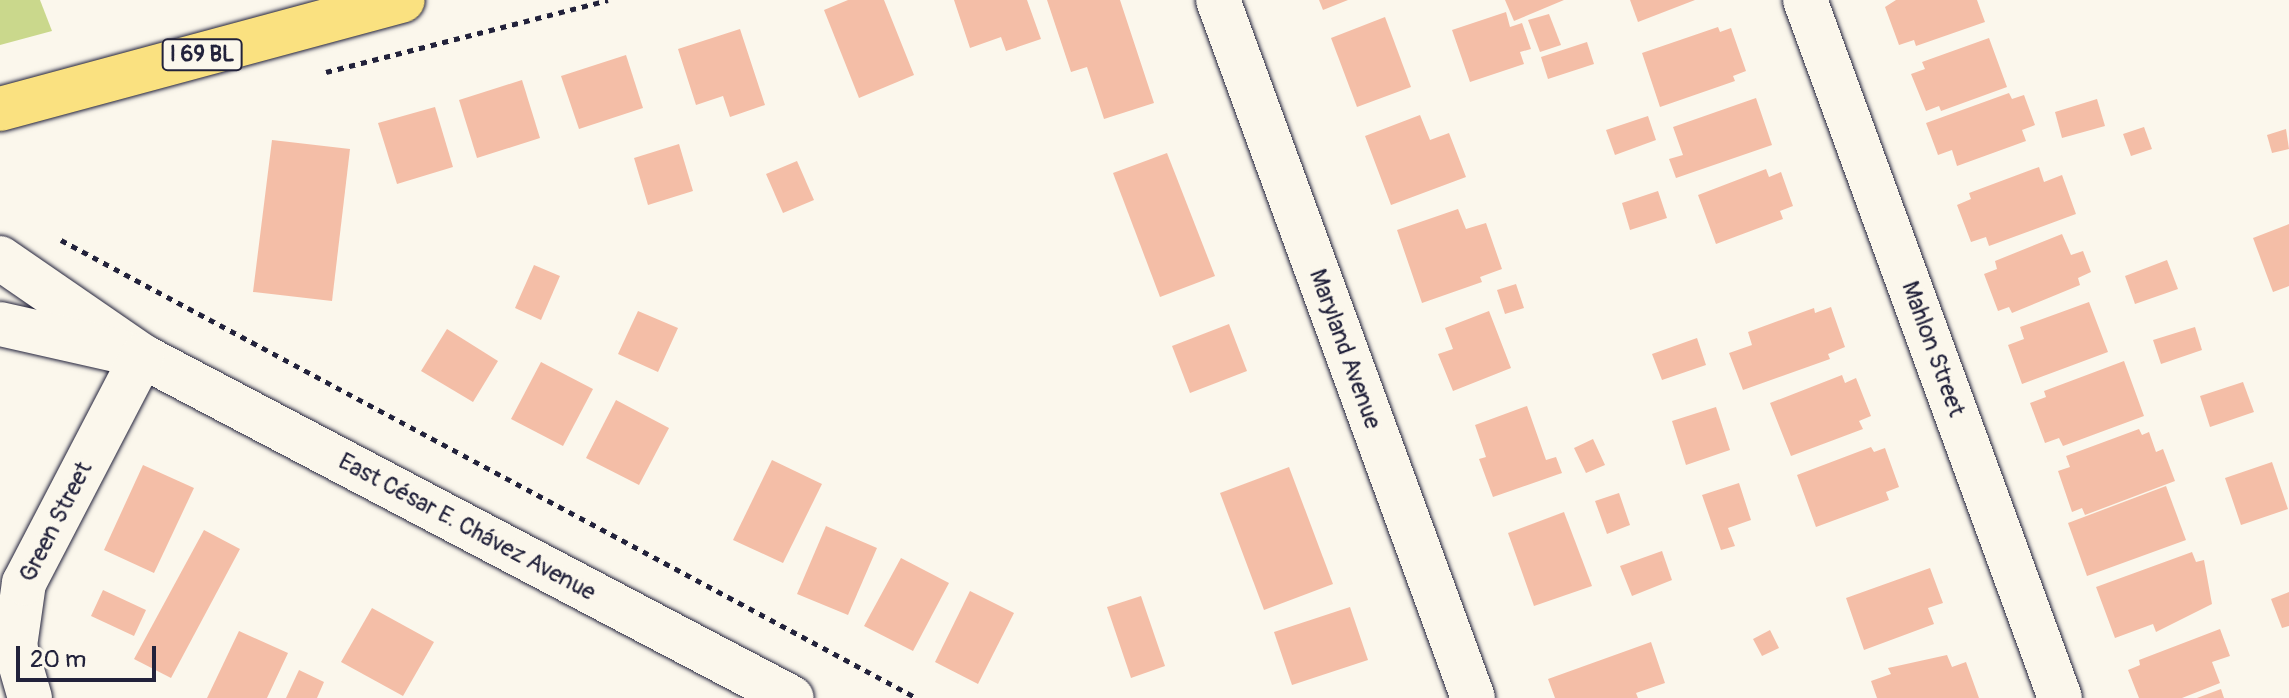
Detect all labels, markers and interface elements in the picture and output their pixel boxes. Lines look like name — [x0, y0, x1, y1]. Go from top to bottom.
road number: I 69 BL — [160, 37, 244, 73]
street label: Maryland Avenue — [1303, 265, 1387, 433]
street label: Mahlon Street — [1895, 277, 1971, 421]
street label: East César E. Chávez Avenue — [334, 447, 600, 607]
street label: Green Street — [13, 457, 99, 587]
scale bar — [20, 630, 160, 680]
text: 20 m — [30, 645, 86, 674]

